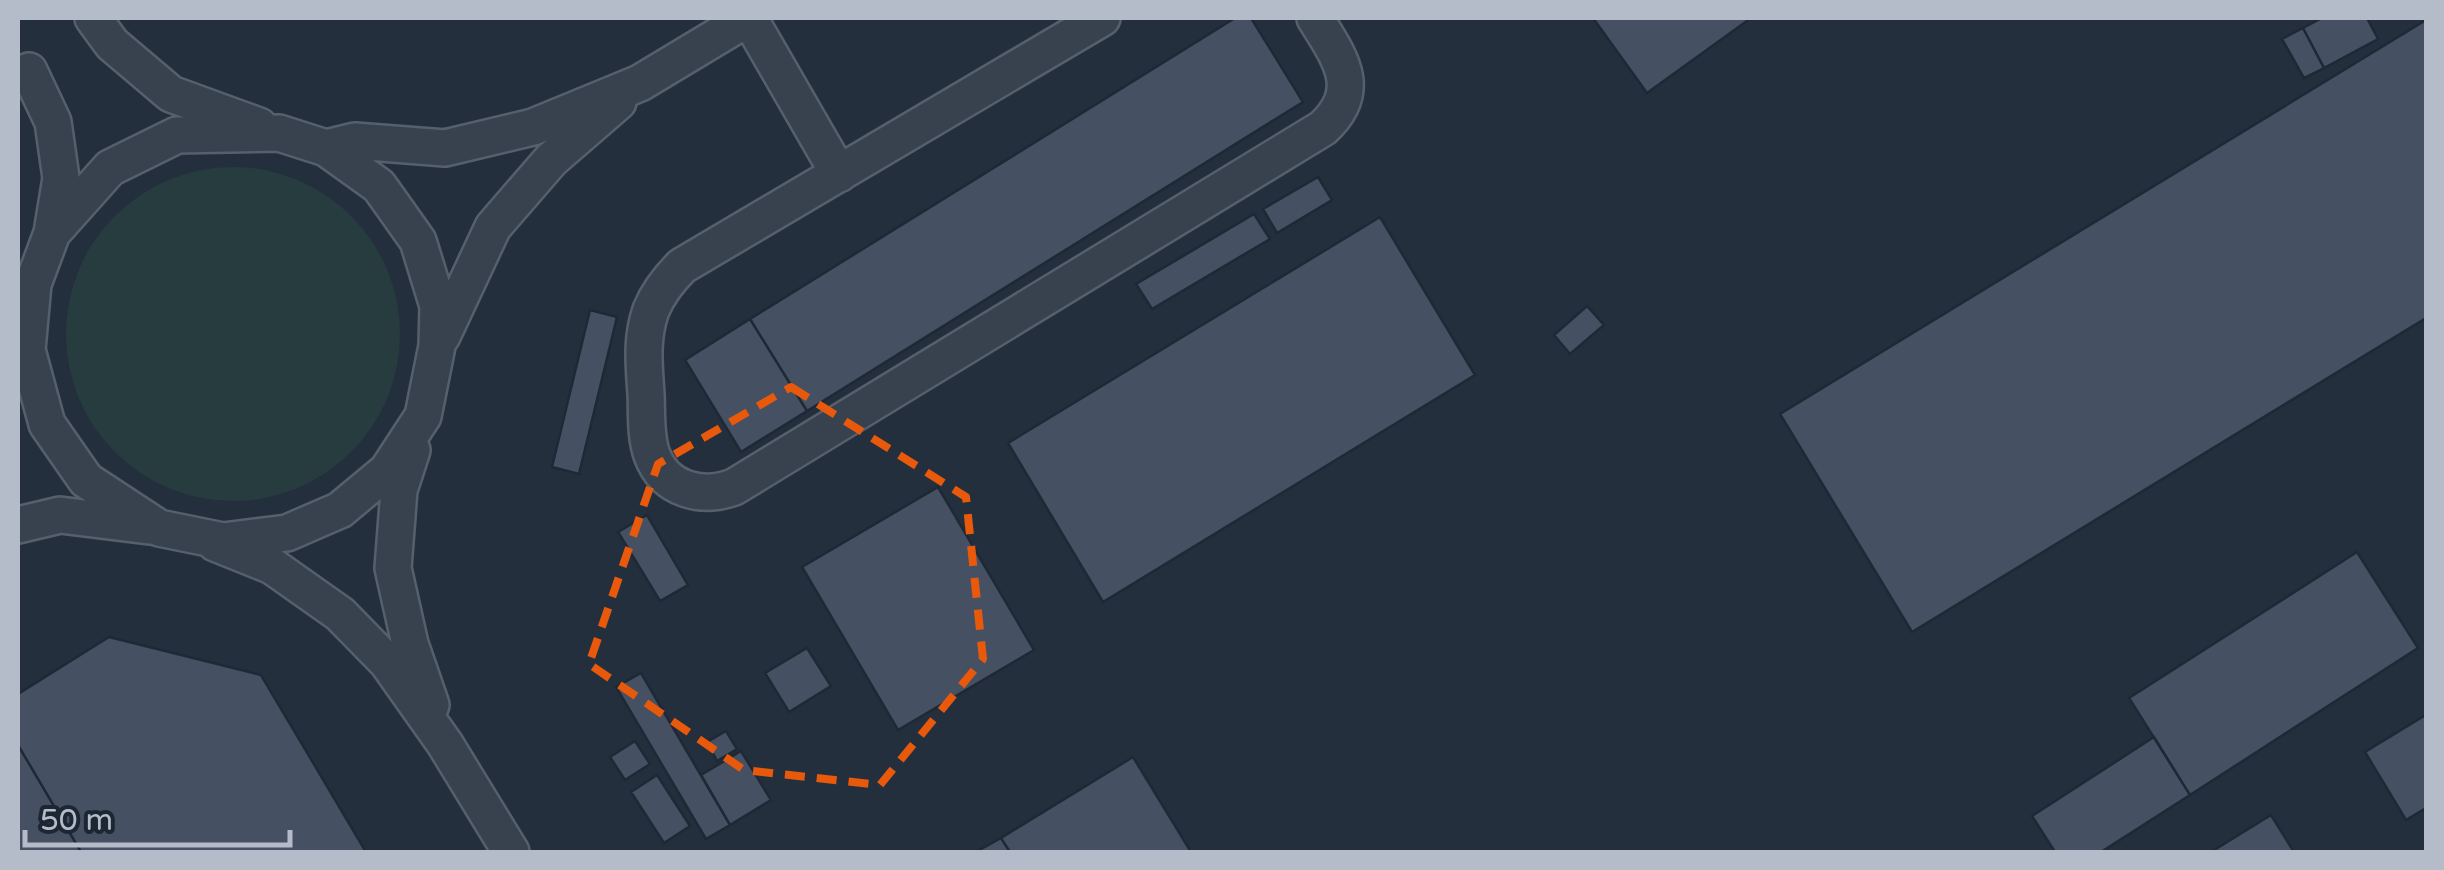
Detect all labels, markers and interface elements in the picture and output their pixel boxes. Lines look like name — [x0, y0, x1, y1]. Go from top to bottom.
scale bar — [25, 785, 290, 847]
text: 50 m — [40, 802, 113, 839]

